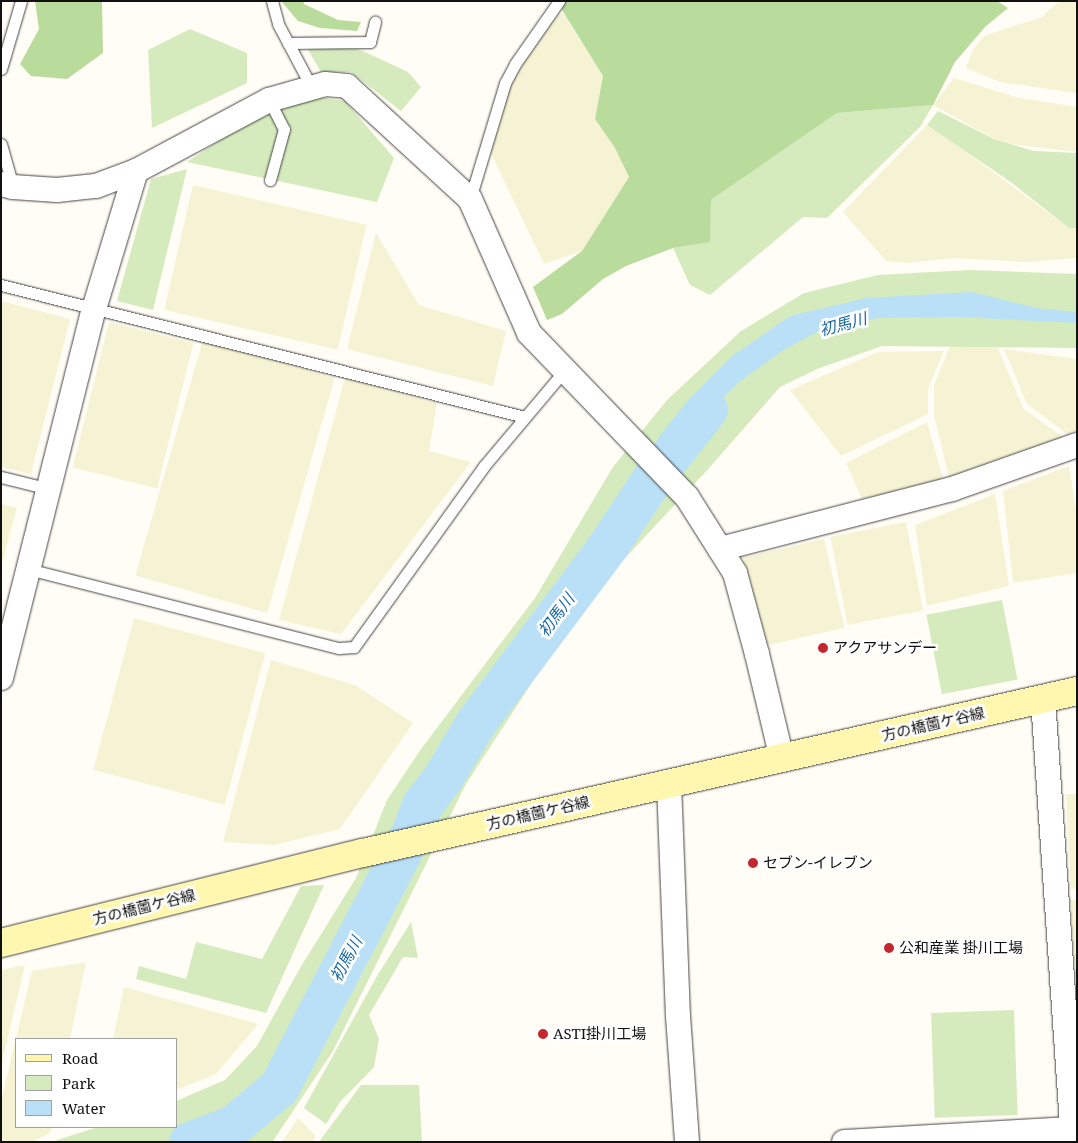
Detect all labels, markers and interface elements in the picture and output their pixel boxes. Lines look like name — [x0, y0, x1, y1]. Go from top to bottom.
water label: 初馬川 — [817, 309, 869, 339]
water label: 初馬川 — [534, 590, 578, 640]
place label: アクアサンデー — [833, 639, 938, 657]
marker: アクアサンデー — [817, 642, 829, 654]
street label: 方の橋薗ケ谷線 — [880, 703, 986, 745]
street label: 方の橋薗ケ谷線 — [485, 792, 591, 834]
place label: セブン-イレブン — [763, 854, 873, 872]
marker: セブン-イレブン — [747, 857, 759, 869]
street label: 方の橋薗ケ谷線 — [91, 886, 197, 928]
water label: 初馬川 — [326, 933, 366, 985]
place label: 公和産業 掛川工場 — [899, 939, 1023, 957]
marker: 公和産業 掛川工場 — [883, 942, 895, 954]
place label: ASTI掛川工場 — [553, 1025, 646, 1043]
marker: ASTI掛川工場 — [537, 1028, 549, 1040]
legend — [15, 1038, 178, 1128]
text: Road — [62, 1048, 98, 1068]
text: Park — [62, 1073, 95, 1093]
text: Water — [62, 1098, 105, 1118]

